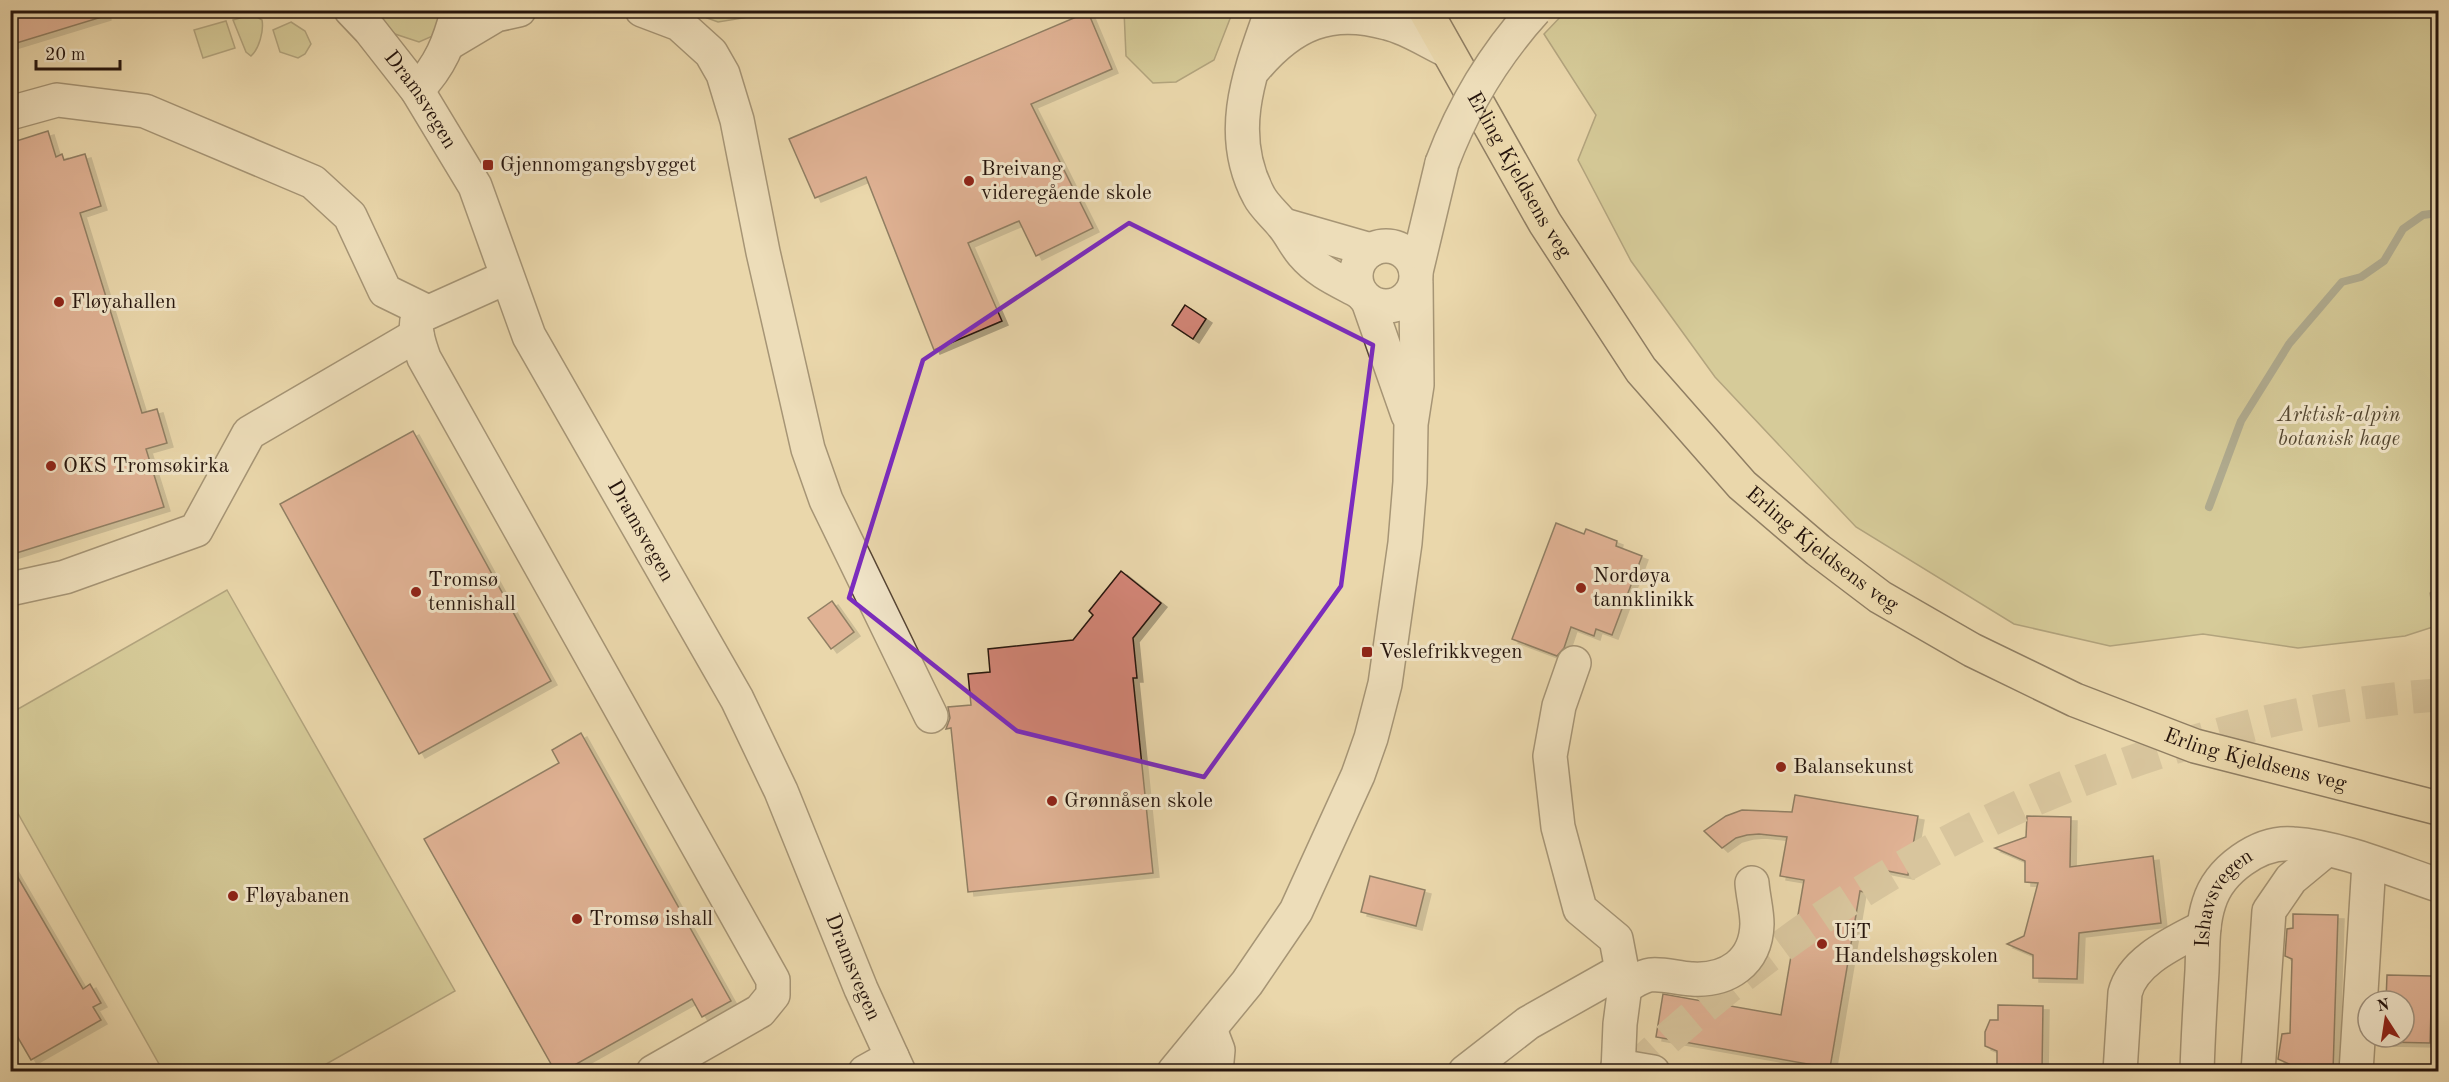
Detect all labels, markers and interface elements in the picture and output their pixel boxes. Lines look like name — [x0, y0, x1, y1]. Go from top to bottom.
scale bar — [36, 33, 120, 71]
text: 20 m — [45, 46, 85, 64]
street label: Dramsvegen — [380, 47, 461, 153]
street label: Erling Kjeldsens veg — [1463, 88, 1576, 262]
place label: Gjennomgangsbygget — [500, 155, 696, 176]
marker: Gjennomgangsbygget — [481, 158, 495, 172]
place label: Breivang videregående skole — [981, 159, 1152, 204]
marker: Breivang videregående skole — [962, 174, 976, 188]
place label: Fløyahallen — [71, 292, 176, 313]
marker: Fløyahallen — [52, 295, 66, 309]
park label: Arktisk-alpin botanisk hage — [2277, 405, 2400, 450]
place label: OKS Tromsøkirka — [63, 456, 229, 477]
marker: OKS Tromsøkirka — [44, 459, 58, 473]
street label: Dramsvegen — [603, 476, 678, 585]
street label: Erling Kjeldsens veg — [1742, 483, 1902, 616]
place label: Nordøya tannklinikk — [1593, 566, 1695, 611]
place label: Tromsø tennishall — [428, 570, 516, 615]
marker: Nordøya tannklinikk — [1574, 581, 1588, 595]
marker: Tromsø tennishall — [409, 585, 423, 599]
place label: Veslefrikkvegen — [1379, 642, 1522, 663]
marker: Veslefrikkvegen — [1360, 645, 1374, 659]
street label: Erling Kjeldsens veg — [2161, 725, 2349, 795]
place label: Balansekunst — [1793, 757, 1914, 778]
marker: Balansekunst — [1774, 760, 1788, 774]
place label: Grønnåsen skole — [1064, 791, 1213, 812]
marker: Grønnåsen skole — [1045, 794, 1059, 808]
street label: Ishavsvegen — [2192, 845, 2257, 948]
place label: Fløyabanen — [245, 886, 350, 907]
marker: Fløyabanen — [226, 889, 240, 903]
place label: Tromsø ishall — [589, 909, 713, 930]
street label: Dramsvegen — [821, 911, 884, 1024]
marker: Tromsø ishall — [570, 912, 584, 926]
place label: UiT Handelshøgskolen — [1834, 922, 1998, 967]
marker: UiT Handelshøgskolen — [1815, 937, 1829, 951]
north arrow — [2356, 989, 2416, 1049]
text: N — [2376, 997, 2392, 1015]

